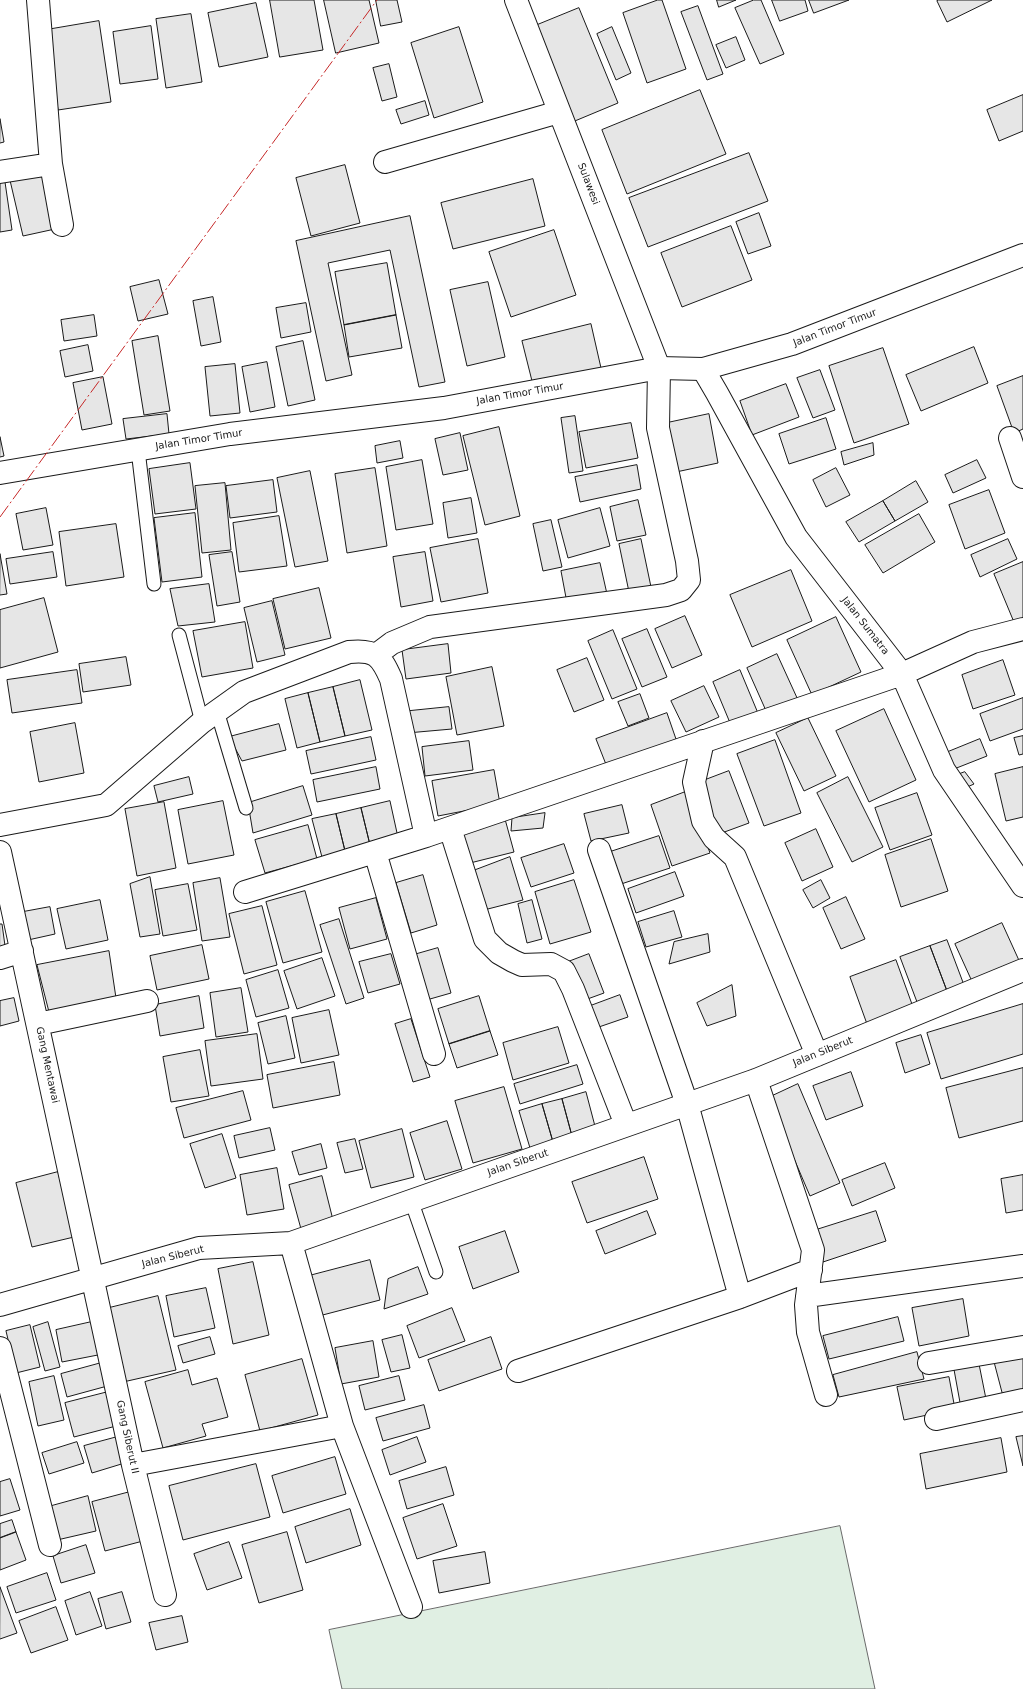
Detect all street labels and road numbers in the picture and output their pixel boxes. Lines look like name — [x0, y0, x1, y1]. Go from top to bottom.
street label: Sulawesi — [575, 161, 601, 207]
street label: Jalan Timor Timur — [792, 307, 878, 349]
street label: Jalan Timor Timur — [476, 380, 564, 408]
street label: Jalan Timor Timur — [155, 427, 243, 453]
street label: Jalan Sumatra — [839, 595, 891, 657]
street label: Gang Mentawai — [33, 1026, 61, 1104]
street label: Jalan Siberut — [791, 1035, 855, 1069]
street label: Jalan Siberut — [486, 1147, 550, 1179]
street label: Jalan Siberut — [141, 1243, 205, 1271]
street label: Gang Siberut II — [113, 1399, 141, 1475]

